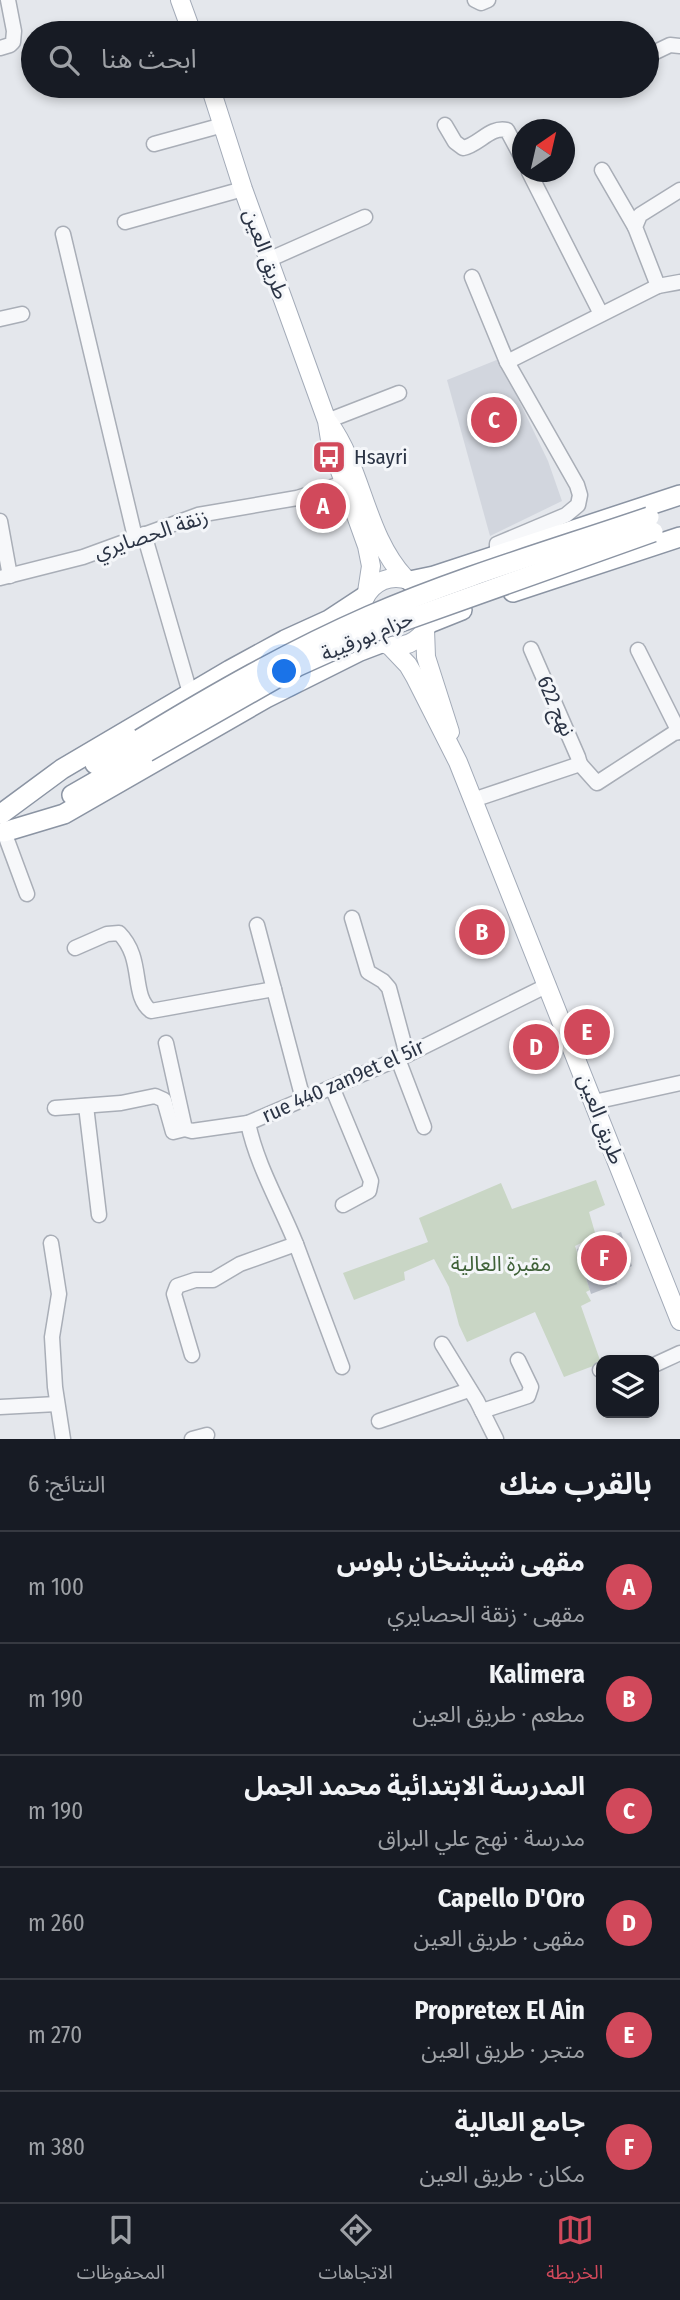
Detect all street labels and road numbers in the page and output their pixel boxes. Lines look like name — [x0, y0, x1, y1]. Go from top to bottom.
street label: طريق العين — [238, 205, 294, 303]
street label: زنقة الحصايري — [91, 503, 212, 567]
street label: حزام بورقيبة — [317, 605, 418, 670]
street label: نهج 622 — [529, 672, 581, 741]
street label: rue 440 zan9et el 5ir — [258, 1033, 429, 1128]
street label: طريق العين — [572, 1070, 630, 1168]

